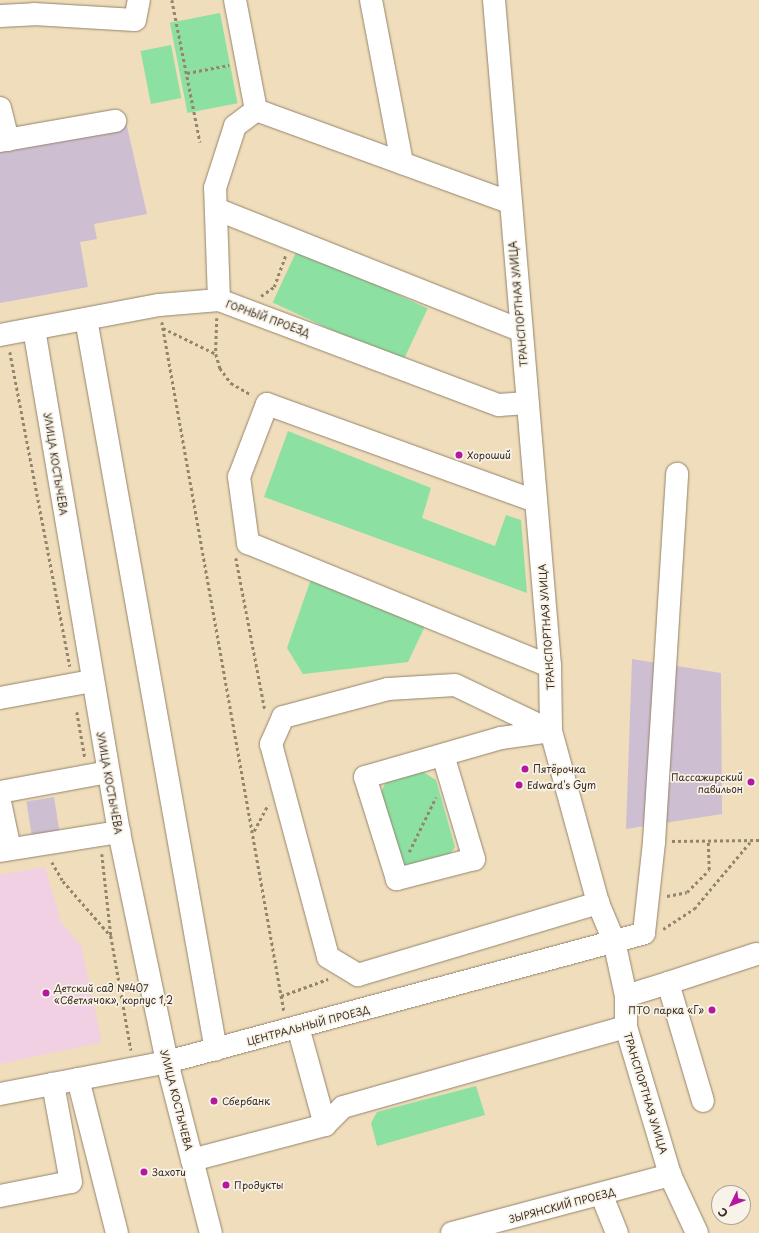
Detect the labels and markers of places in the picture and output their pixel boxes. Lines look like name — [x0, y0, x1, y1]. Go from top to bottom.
place label: Хороший — [467, 449, 511, 461]
marker: Хороший — [454, 450, 464, 460]
place label: Пятёрочка — [533, 763, 586, 775]
marker: Пятёрочка — [520, 764, 530, 774]
place label: Пассажирский павильон — [671, 770, 743, 794]
marker: Пассажирский павильон — [746, 777, 756, 787]
place label: Edward's Gym — [527, 779, 596, 791]
marker: Edward's Gym — [514, 780, 524, 790]
place label: Детский сад №407 «Светлячок», корпус 1,2 — [54, 981, 174, 1004]
marker: Детский сад №407 «Светлячок», корпус 1,2 — [41, 988, 51, 998]
place label: ПТО парка «Г» — [628, 1004, 704, 1016]
marker: ПТО парка «Г» — [707, 1005, 717, 1015]
place label: Сбербанк — [222, 1095, 270, 1107]
marker: Сбербанк — [209, 1096, 219, 1106]
place label: Захоти — [152, 1166, 186, 1178]
marker: Захоти — [139, 1167, 149, 1177]
place label: Продукты — [234, 1179, 283, 1191]
marker: Продукты — [221, 1180, 231, 1190]

